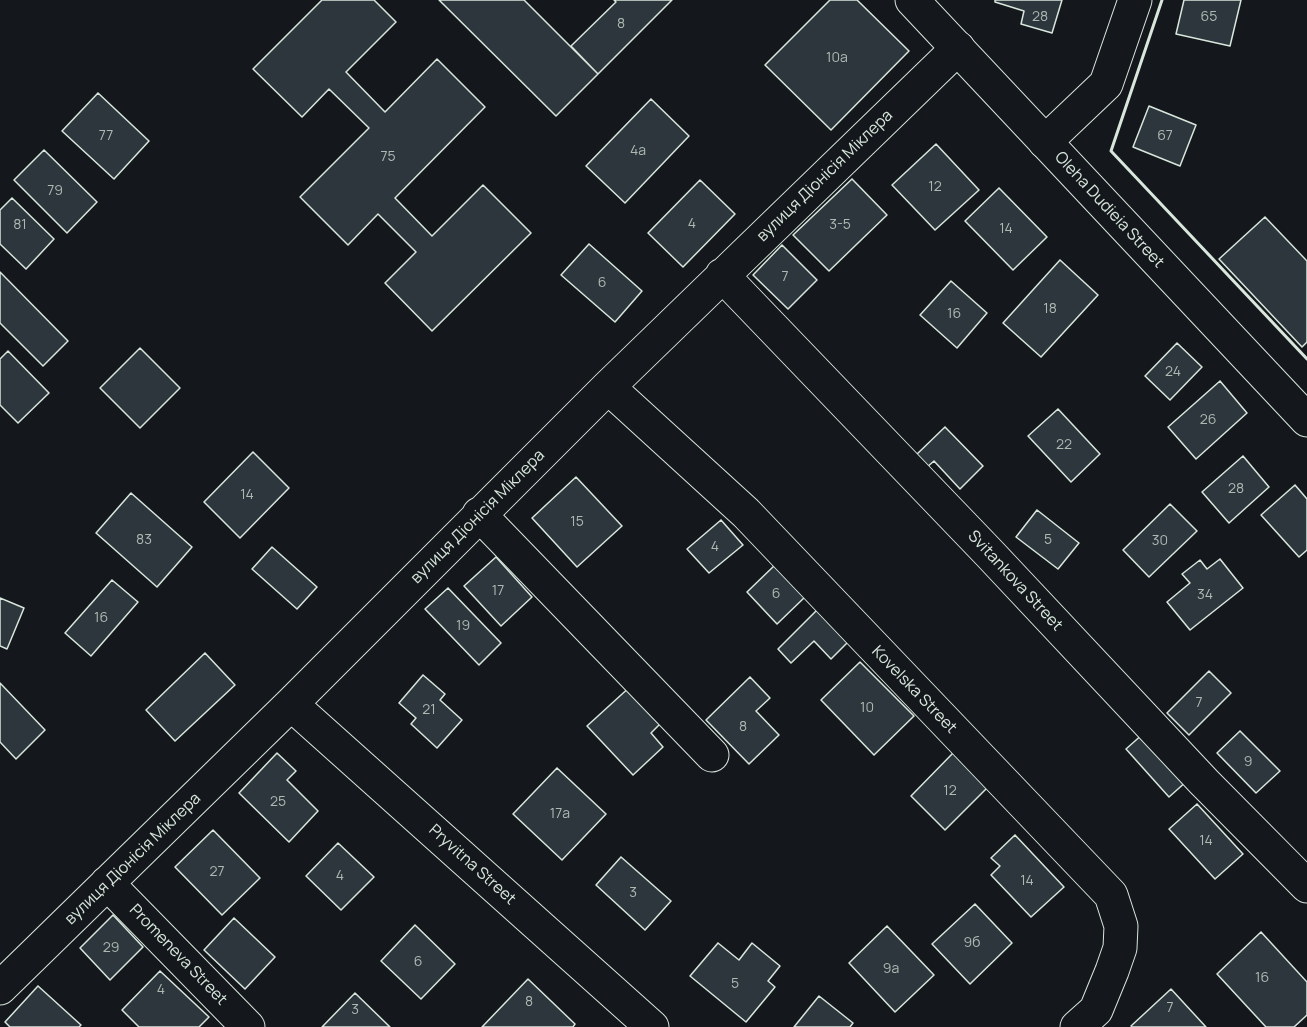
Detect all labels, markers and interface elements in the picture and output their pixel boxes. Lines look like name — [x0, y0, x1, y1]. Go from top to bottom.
house number: 28 — [1032, 9, 1048, 25]
house number: 65 — [1201, 9, 1217, 25]
house number: 8 — [617, 16, 625, 32]
house number: 10а — [826, 50, 848, 66]
street label: вулиця Діонісія Міклера — [753, 106, 897, 246]
house number: 77 — [99, 128, 113, 144]
house number: 67 — [1157, 128, 1173, 144]
house number: 4а — [630, 143, 646, 159]
street label: Oleha Dudieia Street — [1050, 148, 1168, 272]
house number: 75 — [380, 149, 396, 165]
house number: 12 — [928, 179, 942, 195]
house number: 79 — [47, 183, 63, 199]
house number: 4 — [688, 216, 696, 232]
house number: 81 — [13, 217, 27, 233]
house number: 3-5 — [829, 217, 851, 233]
house number: 14 — [999, 221, 1013, 237]
house number: 7 — [781, 269, 789, 285]
house number: 6 — [598, 275, 606, 291]
house number: 18 — [1043, 301, 1057, 317]
house number: 16 — [947, 306, 961, 322]
house number: 24 — [1165, 364, 1181, 380]
house number: 26 — [1200, 412, 1216, 428]
house number: 22 — [1056, 437, 1072, 453]
street label: вулиця Діонісія Міклера — [407, 446, 549, 588]
house number: 28 — [1228, 481, 1244, 497]
house number: 14 — [240, 487, 254, 503]
house number: 15 — [570, 514, 584, 530]
street label: Svitankova Street — [964, 527, 1066, 635]
house number: 83 — [136, 532, 152, 548]
house number: 5 — [1044, 532, 1052, 548]
house number: 30 — [1152, 533, 1168, 549]
house number: 4 — [711, 539, 719, 555]
house number: 17 — [492, 583, 504, 599]
house number: 6 — [772, 586, 780, 602]
house number: 34 — [1197, 587, 1213, 603]
house number: 16 — [94, 610, 108, 626]
house number: 19 — [456, 618, 470, 634]
street label: Kovelska Street — [867, 642, 961, 738]
house number: 7 — [1195, 695, 1203, 711]
house number: 10 — [860, 700, 874, 716]
house number: 21 — [422, 702, 436, 718]
house number: 8 — [739, 719, 747, 735]
house number: 9 — [1244, 754, 1252, 770]
house number: 12 — [943, 783, 957, 799]
street label: вулиця Діонісія Міклера — [61, 789, 205, 929]
house number: 25 — [270, 794, 286, 810]
house number: 17а — [550, 806, 570, 822]
street label: Pryvitna Street — [424, 821, 520, 909]
house number: 14 — [1199, 833, 1213, 849]
house number: 27 — [209, 864, 225, 880]
house number: 4 — [336, 868, 344, 884]
house number: 14 — [1020, 873, 1034, 889]
house number: 3 — [629, 885, 637, 901]
street label: Promeneva Street — [125, 901, 231, 1009]
house number: 9б — [964, 935, 980, 951]
house number: 29 — [103, 940, 119, 956]
house number: 6 — [414, 954, 422, 970]
house number: 9а — [883, 961, 899, 977]
house number: 16 — [1255, 970, 1269, 986]
house number: 5 — [731, 976, 739, 992]
house number: 4 — [157, 982, 165, 998]
house number: 8 — [525, 994, 533, 1010]
house number: 7 — [1166, 1000, 1174, 1016]
house number: 3 — [351, 1002, 359, 1018]

